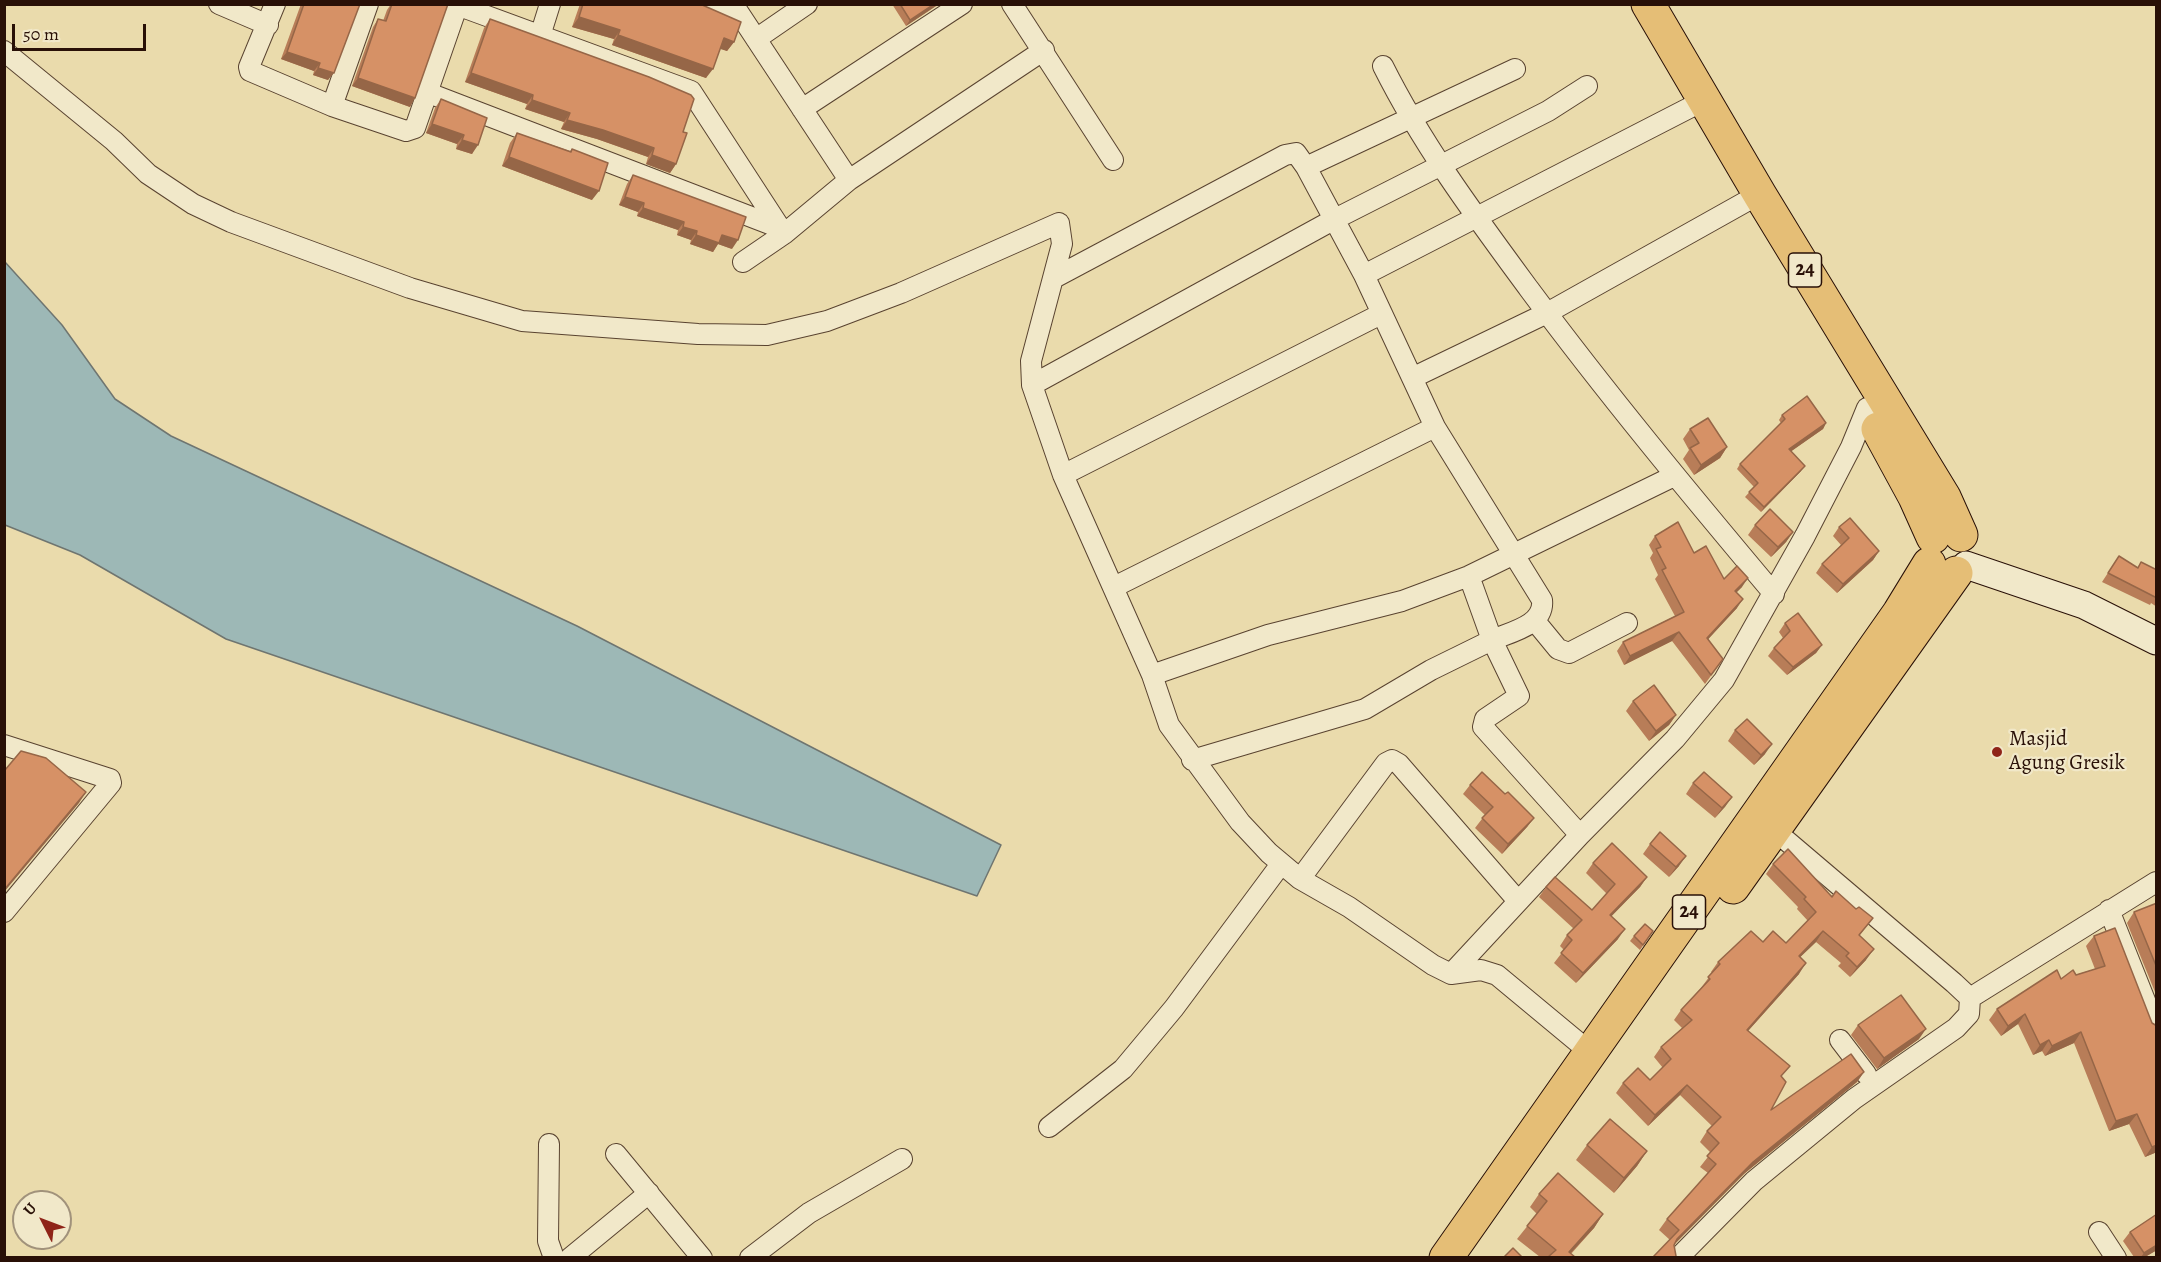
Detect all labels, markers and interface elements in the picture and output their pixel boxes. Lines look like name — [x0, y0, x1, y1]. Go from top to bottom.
scale bar — [15, 12, 148, 50]
text: 50 m — [23, 22, 59, 46]
road number: 24 — [1788, 253, 1822, 287]
place label: Masjid Agung Gresik — [2009, 727, 2125, 777]
marker: Masjid Agung Gresik — [1990, 745, 2004, 759]
road number: 24 — [1672, 895, 1706, 929]
north arrow — [12, 1190, 72, 1250]
text: U — [18, 1198, 42, 1221]

